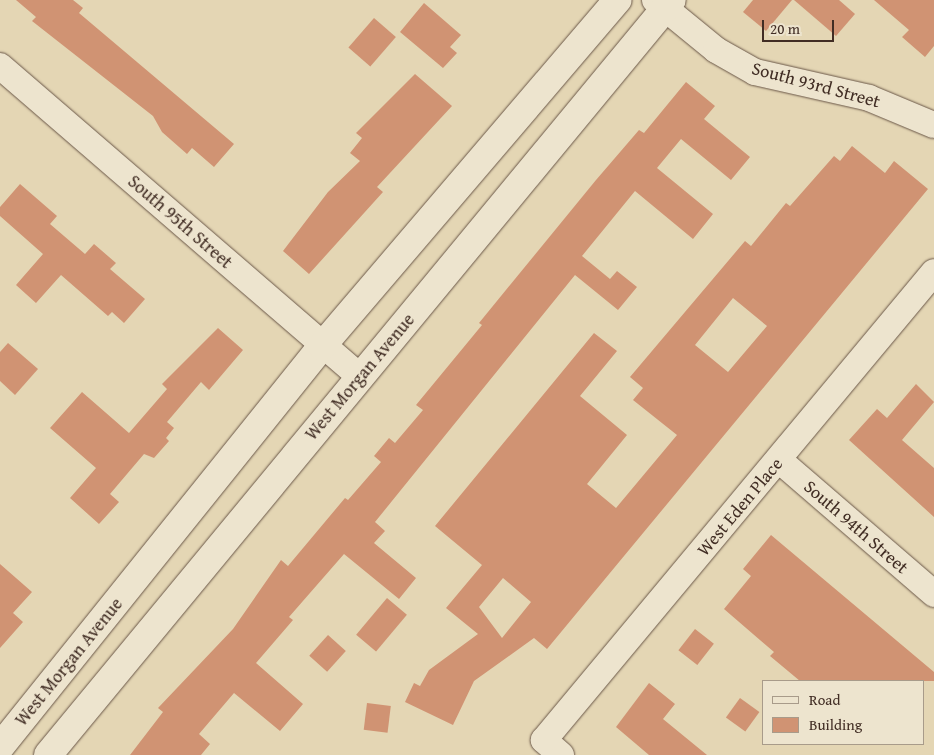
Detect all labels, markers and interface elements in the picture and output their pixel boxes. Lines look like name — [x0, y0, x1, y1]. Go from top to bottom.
scale bar — [764, 10, 836, 42]
text: 20 m — [770, 18, 800, 39]
street label: South 93rd Street — [750, 58, 882, 112]
street label: South 95th Street — [123, 171, 237, 273]
street label: West Morgan Avenue — [301, 309, 419, 445]
street label: West Eden Place — [693, 454, 787, 560]
street label: South 94th Street — [799, 476, 913, 578]
street label: West Morgan Avenue — [11, 594, 127, 730]
legend — [762, 680, 924, 745]
text: Road — [809, 689, 840, 710]
text: Building — [809, 714, 862, 735]

